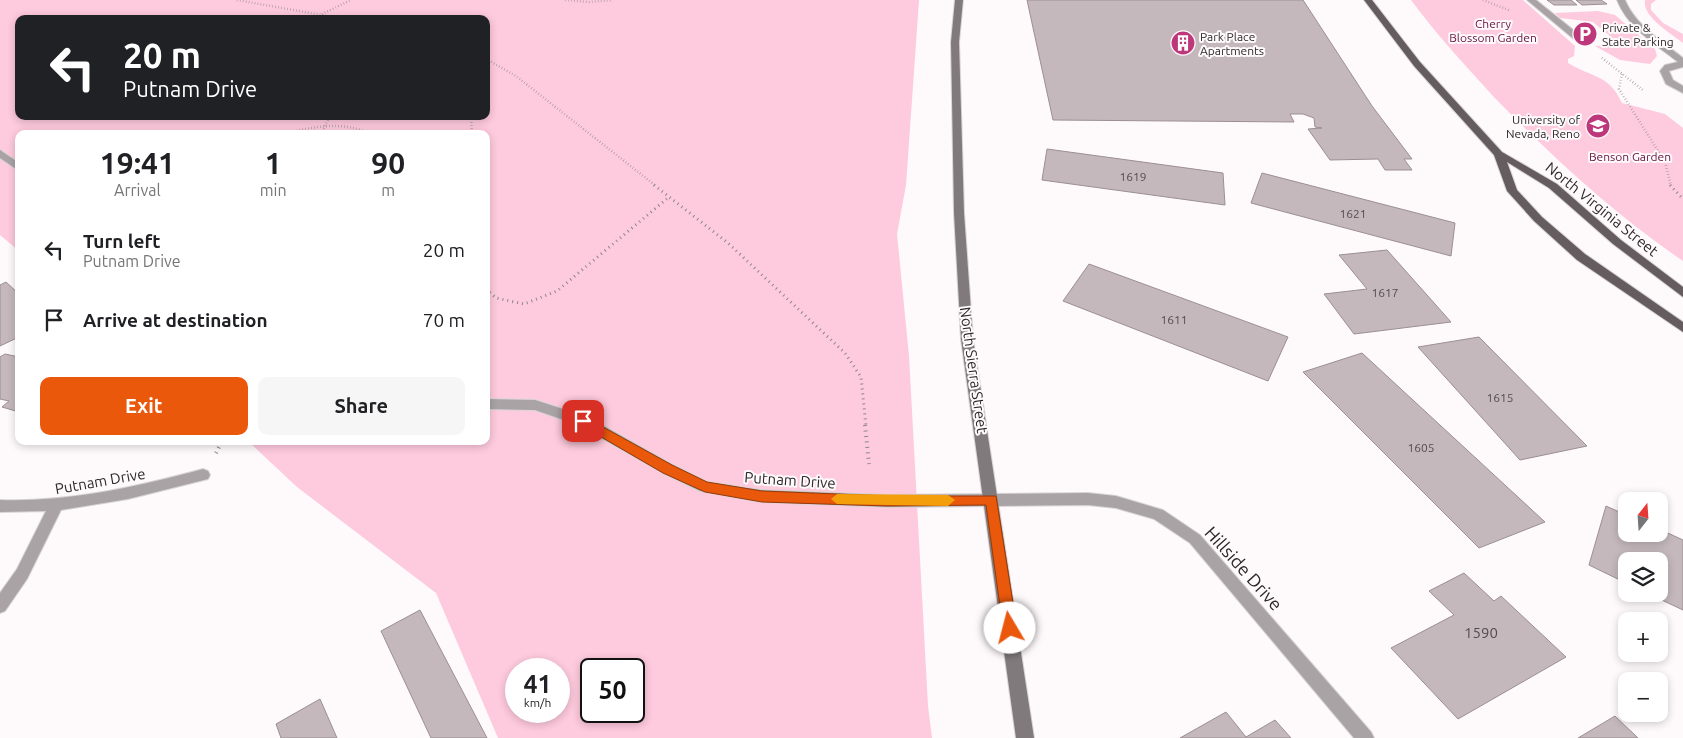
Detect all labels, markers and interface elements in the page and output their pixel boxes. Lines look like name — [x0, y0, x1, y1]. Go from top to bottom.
park label: Cherry Blossom Garden — [1449, 17, 1537, 44]
parking icon: Private & State Parking — [1572, 21, 1598, 47]
place label: Private & State Parking — [1602, 21, 1674, 48]
building icon: Park Place Apartments — [1170, 30, 1196, 56]
place label: Park Place Apartments — [1200, 30, 1264, 57]
icon: left — [40, 35, 105, 100]
text: 20 m — [123, 35, 201, 75]
text: Putnam Drive — [123, 76, 257, 101]
place label: University of Nevada, Reno — [1506, 113, 1580, 140]
school or university icon: University of Nevada, Reno — [1585, 113, 1611, 139]
text: 19:41 — [100, 146, 175, 180]
text: 1 — [265, 146, 282, 180]
text: 90 — [371, 146, 405, 180]
park label: Benson Garden — [1589, 150, 1671, 163]
street label: North Virginia Street — [1542, 158, 1662, 260]
house number: 1619 — [1119, 170, 1147, 183]
text: Arrival — [114, 181, 161, 199]
text: min — [260, 181, 287, 199]
text: m — [381, 181, 395, 199]
house number: 1621 — [1339, 207, 1367, 220]
text: Turn left — [83, 230, 161, 252]
icon: left — [40, 236, 68, 264]
text: 20 m — [423, 239, 465, 261]
text: Putnam Drive — [83, 252, 181, 270]
house number: 1617 — [1371, 286, 1399, 299]
icon: arrive — [40, 306, 68, 334]
street label: North Sierra Street — [957, 306, 991, 434]
text: Arrive at destination — [83, 309, 268, 331]
text: 70 m — [423, 309, 465, 331]
house number: 1611 — [1160, 313, 1188, 326]
button: Exit — [40, 377, 248, 435]
button: Share — [258, 377, 465, 435]
house number: 1615 — [1486, 391, 1514, 404]
pin — [562, 400, 604, 442]
icon: arrive — [569, 407, 597, 435]
house number: 1605 — [1407, 441, 1435, 454]
street label: Putnam Drive — [53, 465, 147, 497]
street label: Putnam Drive — [744, 468, 836, 492]
north arrow — [1618, 492, 1668, 542]
map controls — [1618, 492, 1668, 722]
street label: Hillside Drive — [1201, 522, 1287, 614]
button: layers — [1618, 552, 1668, 602]
position arrow — [983, 601, 1035, 653]
button: + — [1618, 612, 1668, 662]
house number: 1590 — [1464, 624, 1498, 641]
speed limit sign: 50 — [580, 658, 645, 723]
text: 41 — [523, 670, 552, 698]
button: − — [1618, 672, 1668, 722]
text: km/h — [524, 696, 551, 709]

